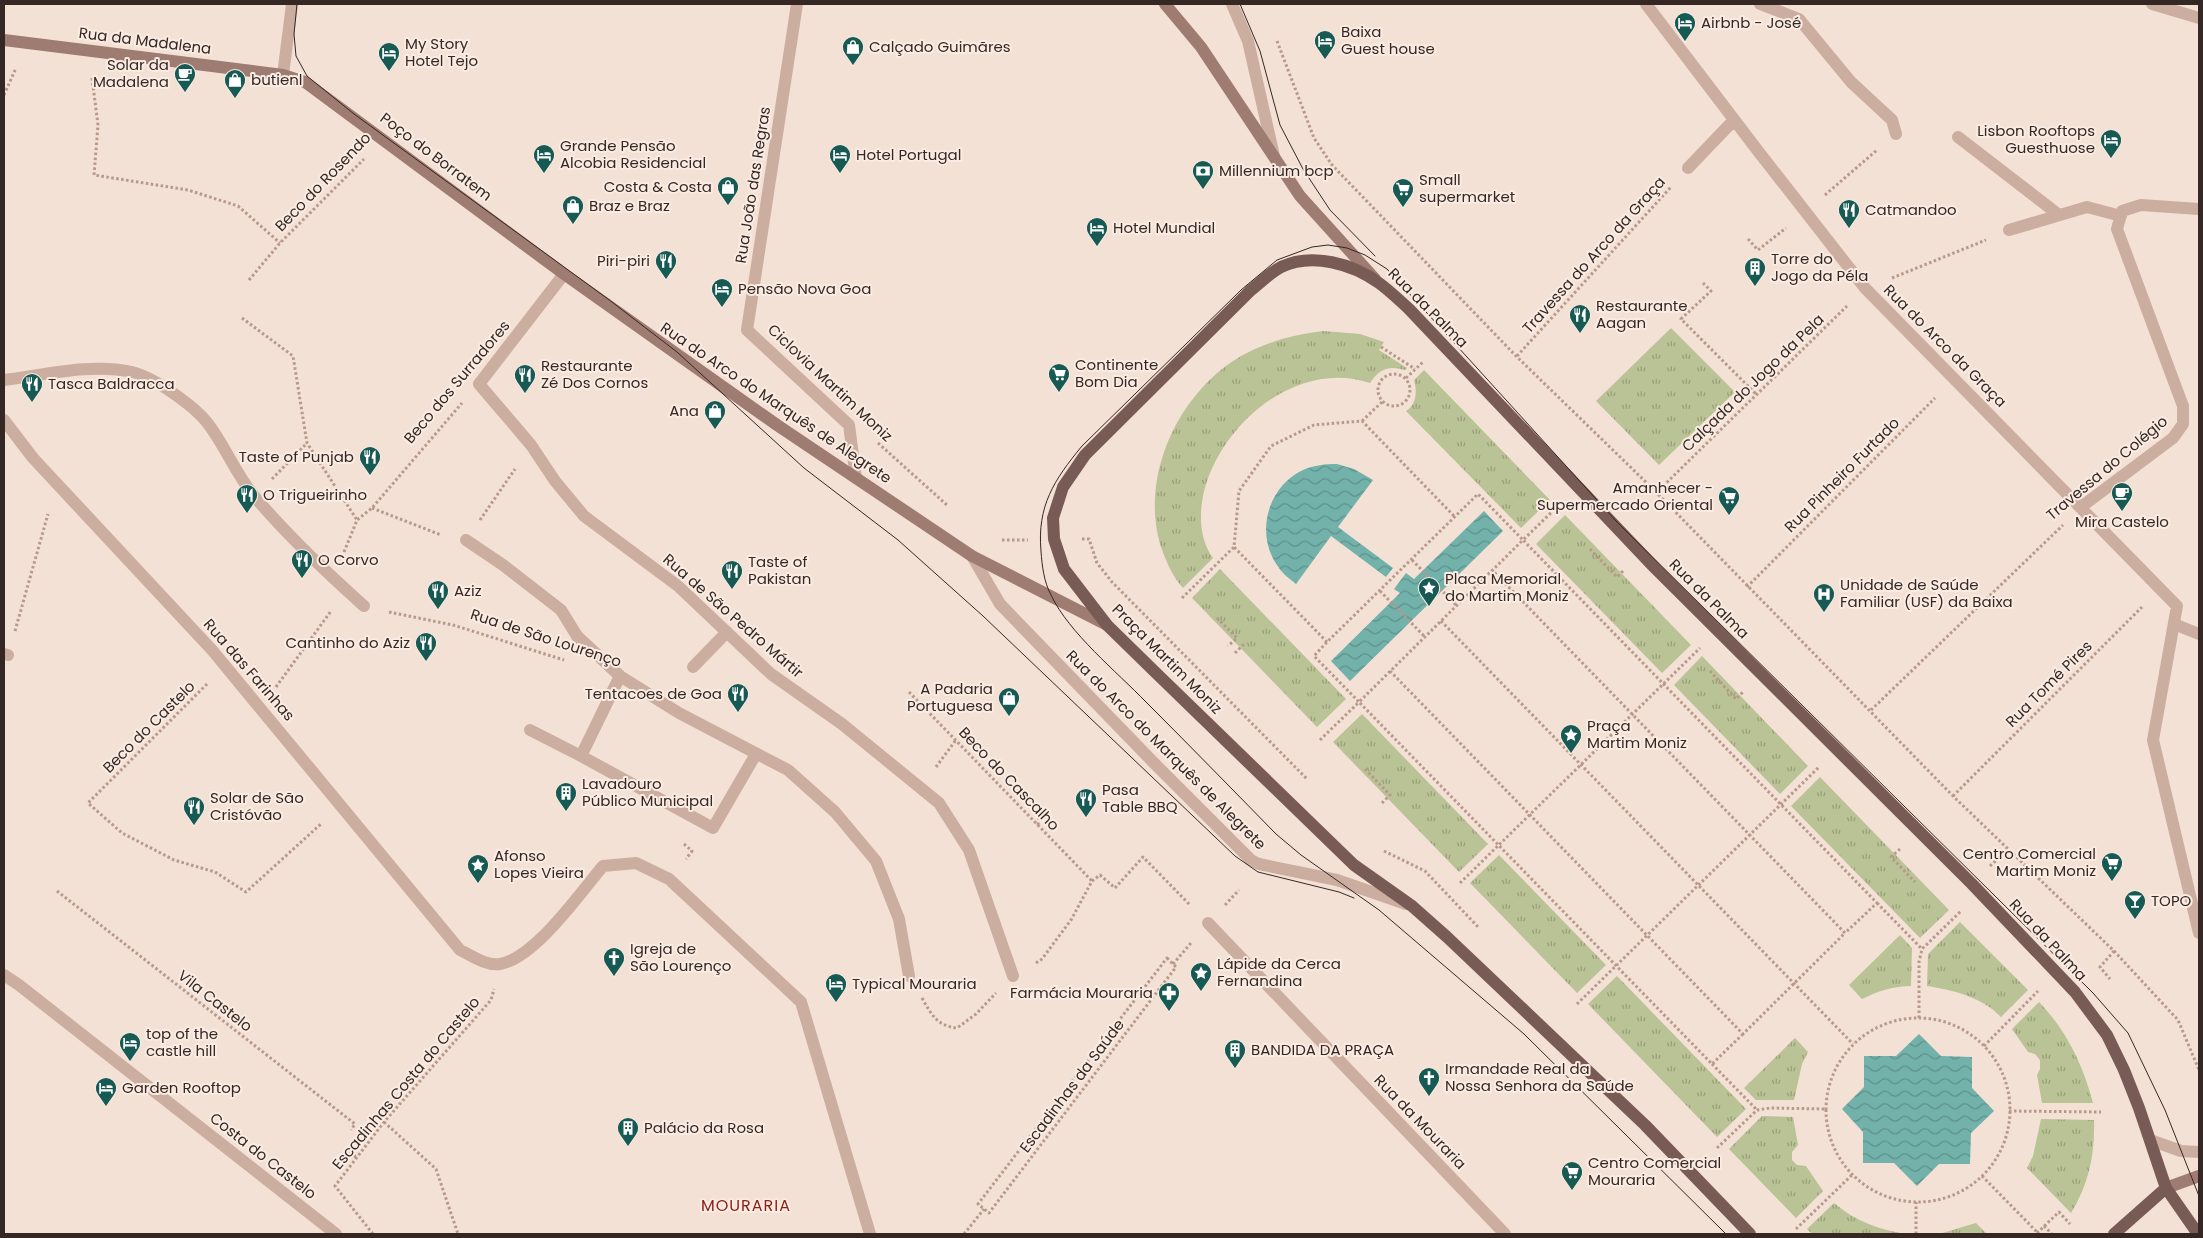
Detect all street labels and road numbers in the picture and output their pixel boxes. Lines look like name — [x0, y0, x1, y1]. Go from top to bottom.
street label: Rua da Madalena — [78, 22, 212, 59]
street label: Rua João das Regras — [730, 105, 775, 265]
street label: Poço do Borratem — [376, 108, 497, 206]
street label: Beco do Rosendo — [270, 128, 375, 236]
street label: Travessa do Arco da Graça — [1517, 172, 1670, 338]
street label: Rua da Palma — [1384, 263, 1473, 352]
street label: Rua do Arco da Graça — [1879, 280, 2011, 412]
street label: Calçada do Jogo da Pela — [1677, 309, 1828, 456]
street label: Beco dos Surradores — [399, 315, 515, 448]
street label: Rua do Arco do Marquês de Alegrete — [657, 317, 896, 488]
street label: Ciclovia Martim Moniz — [763, 319, 898, 446]
street label: Travessa do Colégio — [2041, 410, 2172, 525]
street label: Rua Pinheiro Furtado — [1780, 413, 1904, 537]
street label: Rua de São Pedro Mártir — [659, 549, 808, 683]
street label: Rua da Palma — [1665, 554, 1754, 643]
street label: Praça Martim Moniz — [1108, 599, 1227, 718]
street label: Rua de São Lourenço — [468, 603, 624, 672]
street label: Rua das Farinhas — [199, 614, 300, 725]
street label: Rua Tomé Pires — [2001, 636, 2097, 732]
street label: Rua do Arco do Marquês de Alegrete — [1062, 645, 1271, 854]
street label: Beco do Castelo — [98, 676, 199, 777]
street label: Beco do Cascalho — [954, 722, 1064, 835]
street label: Rua da Palma — [2005, 894, 2092, 985]
street label: Vila Castelo — [174, 965, 257, 1036]
street label: Escadinhas Costa do Castelo — [327, 992, 484, 1174]
street label: Escadinhas da Saúde — [1014, 1015, 1129, 1157]
street label: Rua da Mouraria — [1370, 1070, 1471, 1174]
street label: Costa do Castelo — [206, 1107, 321, 1204]

